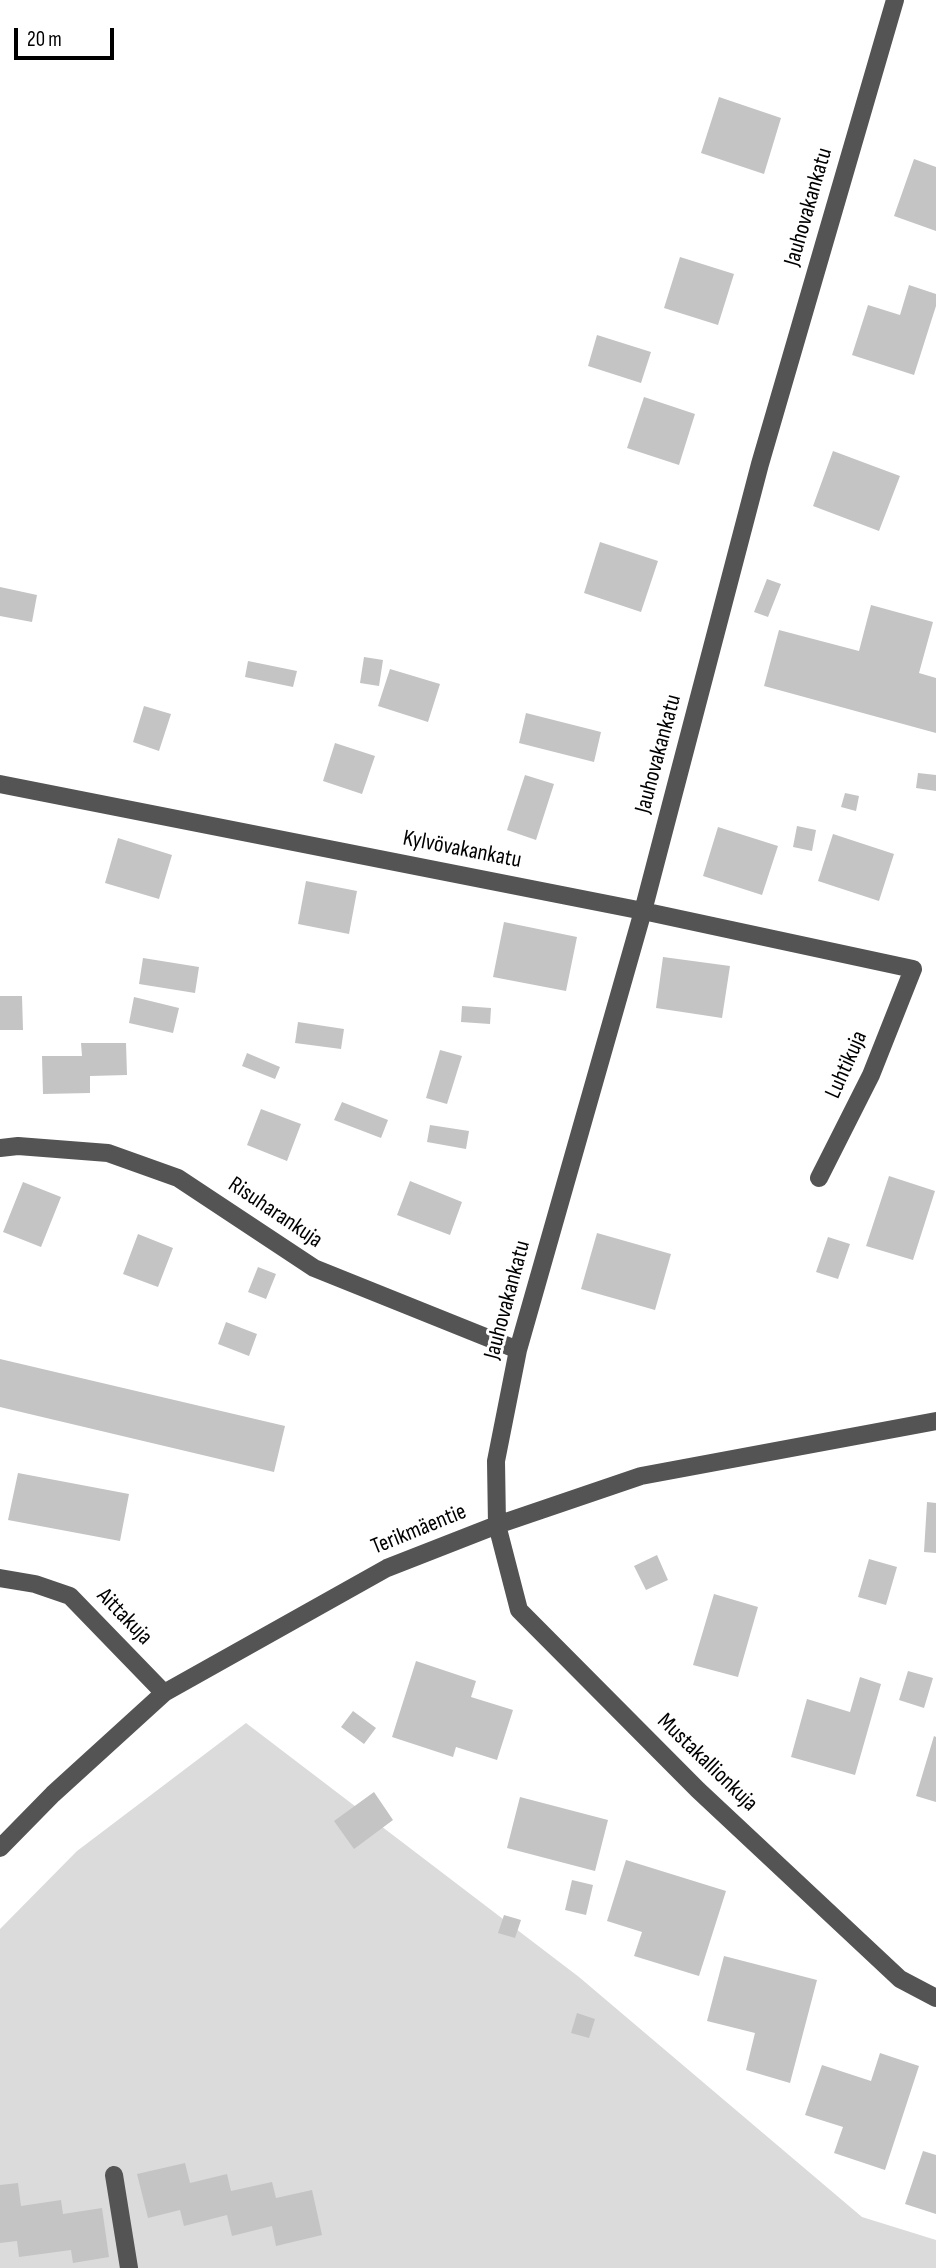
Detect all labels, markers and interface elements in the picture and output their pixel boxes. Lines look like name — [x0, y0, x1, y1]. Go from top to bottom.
scale bar — [18, 14, 117, 58]
text: 20 m — [27, 27, 62, 52]
street label: Jauhovakankatu — [779, 145, 839, 269]
street label: Jauhovakankatu — [630, 692, 688, 816]
street label: Kylvövakankatu — [400, 825, 524, 875]
street label: Luhtikuja — [820, 1027, 874, 1103]
street label: Risuharankuja — [223, 1171, 327, 1255]
street label: Jauhovakankatu — [479, 1238, 537, 1362]
street label: Terikmäentie — [367, 1498, 471, 1562]
street label: Aittakuja — [90, 1583, 158, 1651]
street label: Mustakallionkuja — [651, 1708, 763, 1818]

